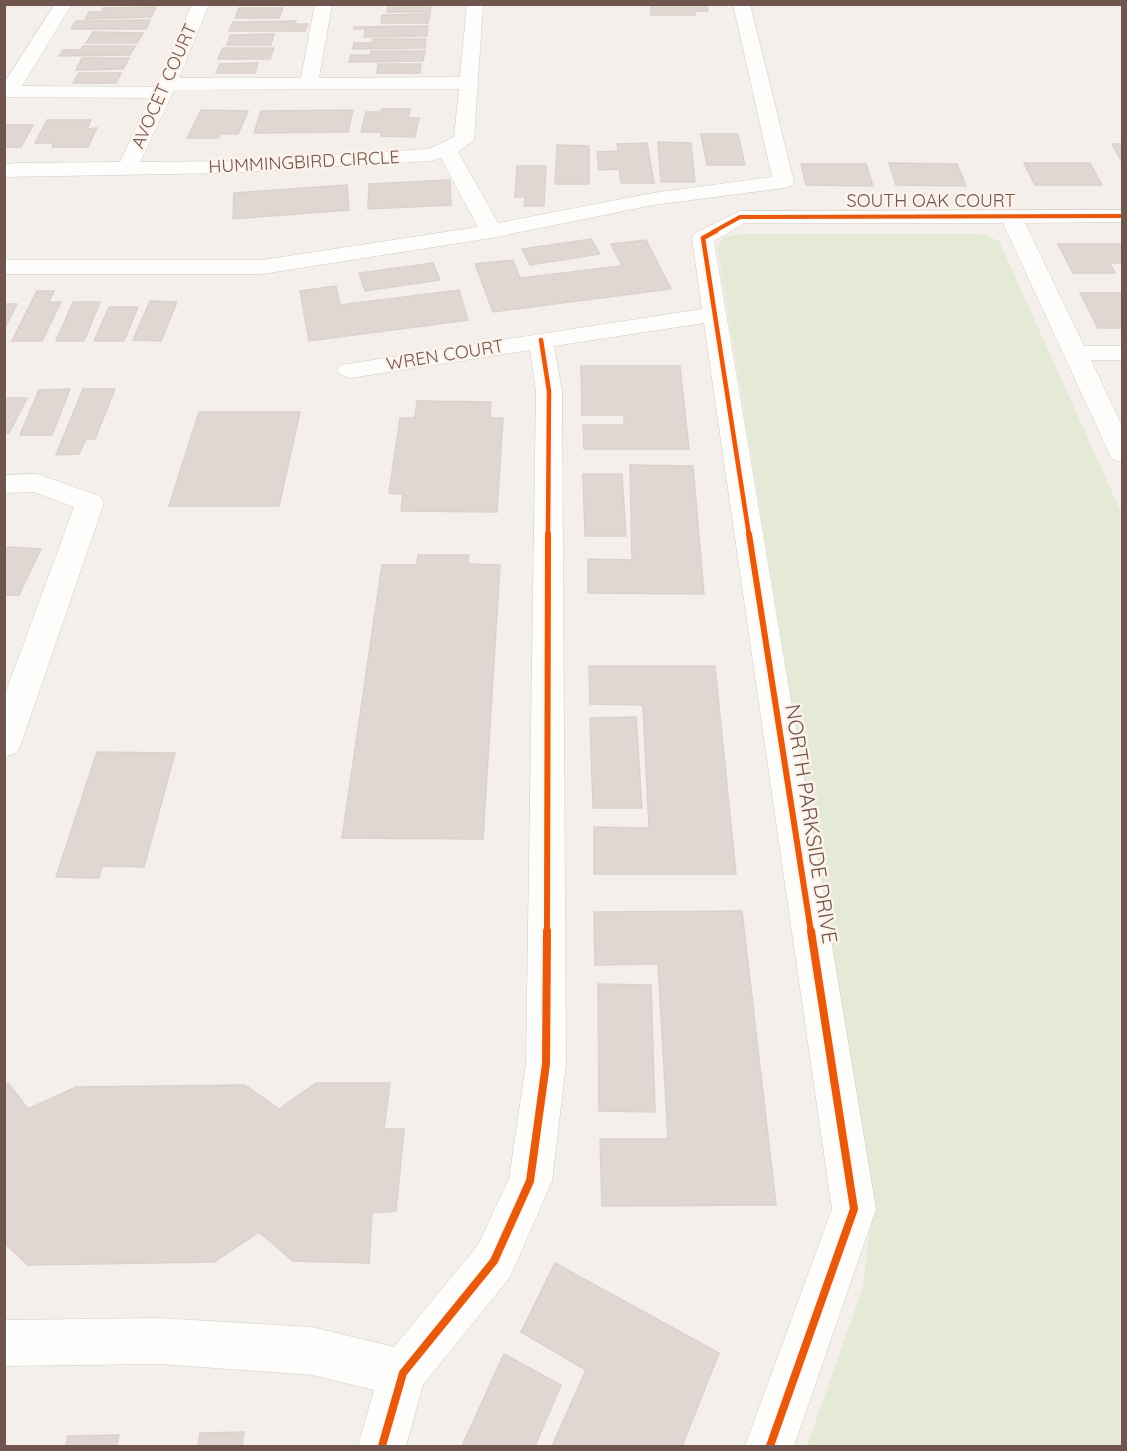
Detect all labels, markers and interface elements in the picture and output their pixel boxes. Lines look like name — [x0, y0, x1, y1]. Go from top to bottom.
street label: AVOCET COURT — [126, 20, 201, 152]
street label: HUMMINGBIRD CIRCLE — [208, 145, 400, 178]
street label: SOUTH OAK COURT — [847, 189, 1016, 212]
street label: WREN COURT — [384, 334, 505, 375]
street label: NORTH PARKSIDE DRIVE — [780, 702, 844, 945]

